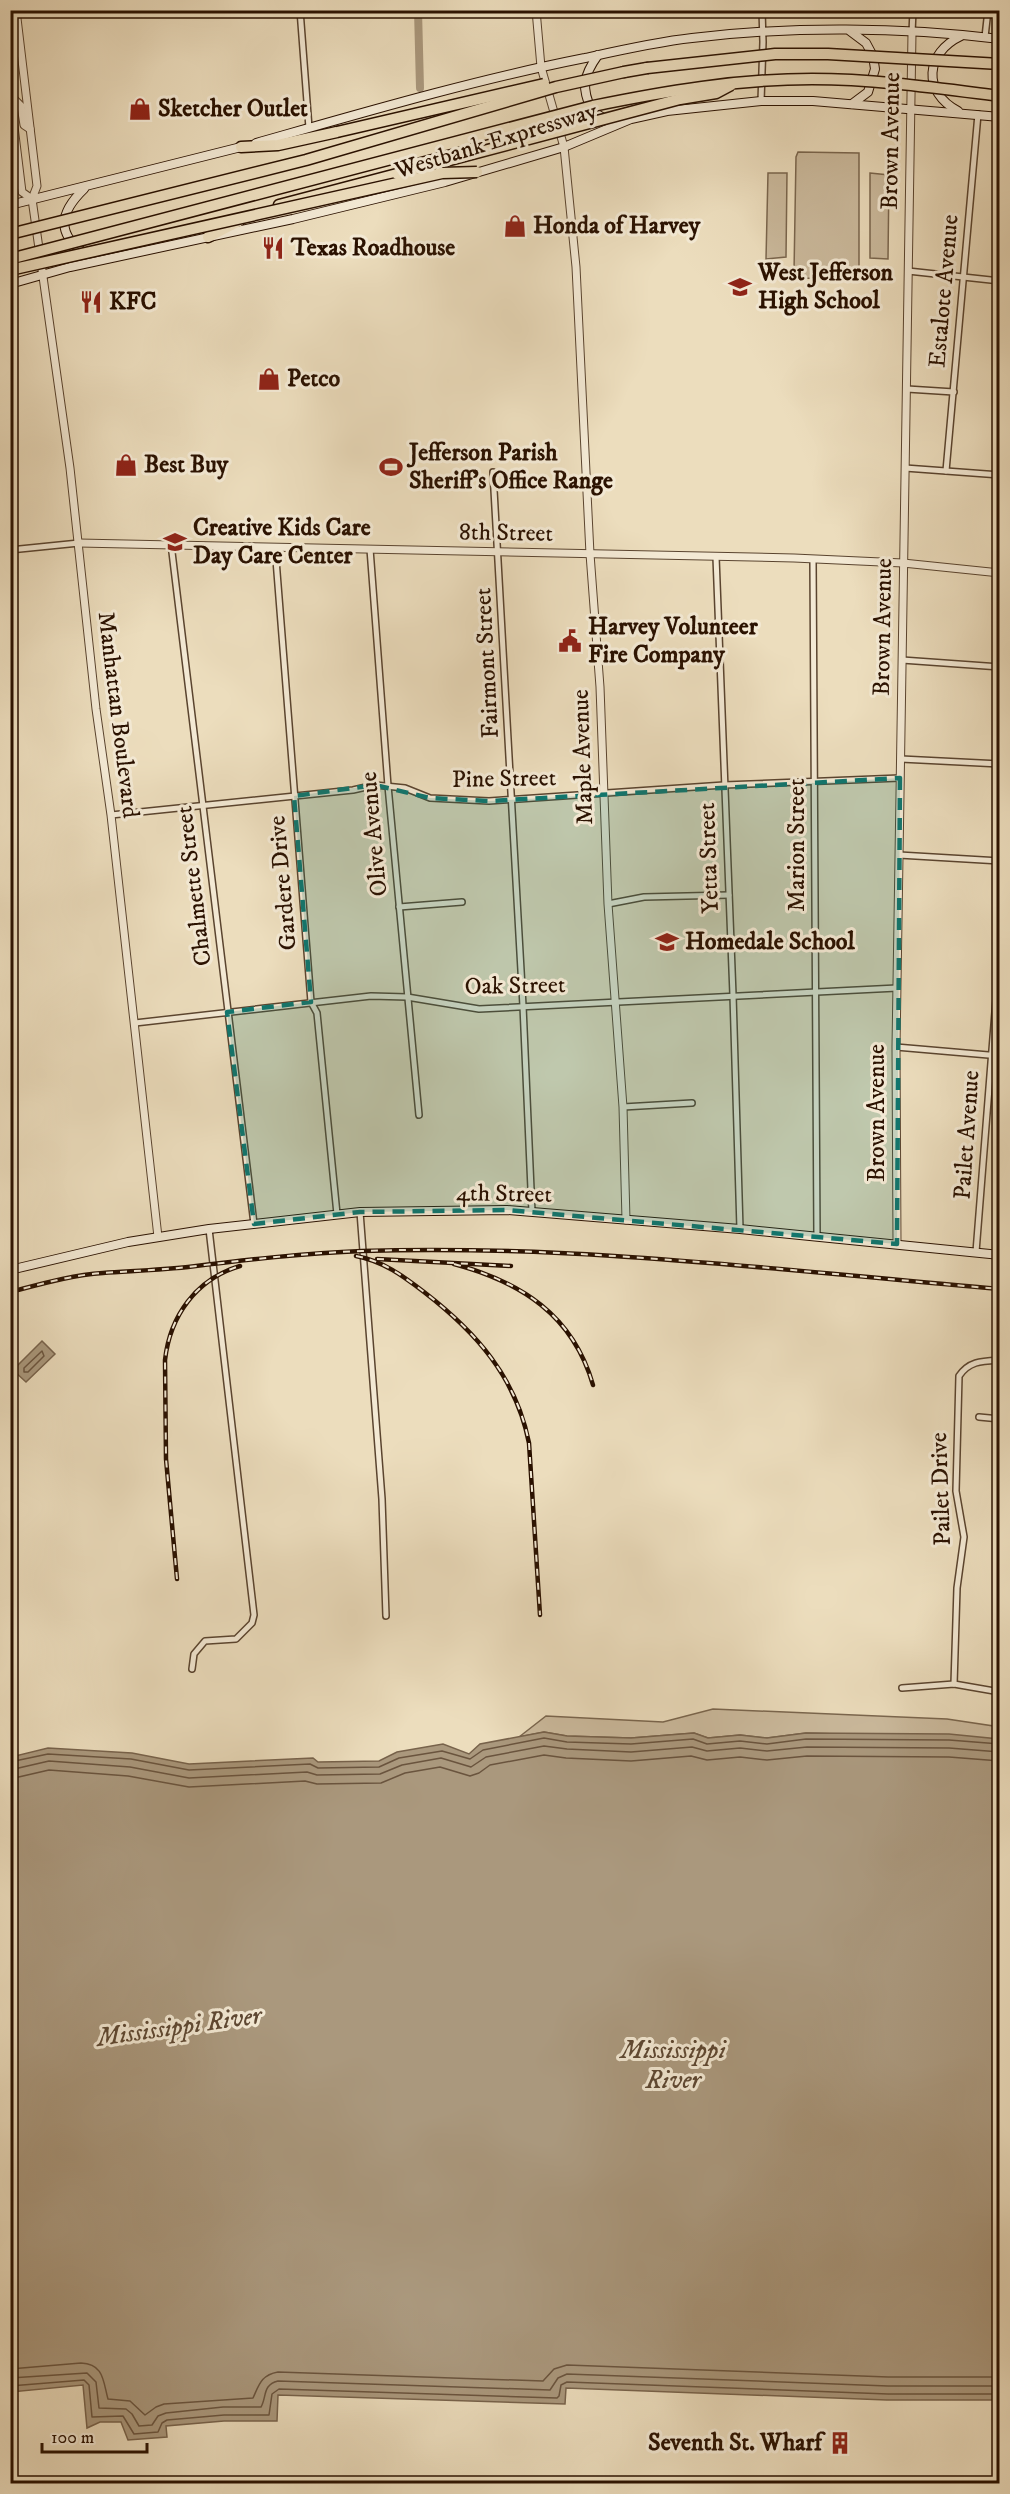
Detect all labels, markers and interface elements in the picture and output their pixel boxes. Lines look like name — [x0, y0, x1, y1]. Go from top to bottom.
street label: Brown Avenue — [875, 72, 907, 210]
place label: Sketcher Outlet — [158, 94, 308, 124]
shop icon: Sketcher Outlet — [127, 96, 153, 122]
street label: Westbank Expressway — [390, 96, 601, 186]
place label: Honda of Harvey — [533, 211, 701, 241]
shop icon: Honda of Harvey — [502, 213, 528, 239]
street label: Estalote Avenue — [922, 213, 966, 369]
place label: Texas Roadhouse — [290, 233, 455, 263]
restaurant icon: Texas Roadhouse — [260, 235, 286, 261]
place label: West Jefferson High School — [757, 258, 894, 316]
school or university icon: West Jefferson High School — [727, 274, 753, 300]
place label: KFC — [109, 287, 157, 317]
restaurant icon: KFC — [78, 289, 104, 315]
place label: Petco — [287, 364, 341, 394]
shop icon: Petco — [256, 366, 282, 392]
place label: Jefferson Parish Sheriff's Office Range — [406, 438, 613, 496]
place label: Best Buy — [144, 450, 229, 480]
shop icon: Best Buy — [113, 452, 139, 478]
sports icon: Jefferson Parish Sheriff's Office Range — [378, 454, 404, 480]
place label: Creative Kids Care Day Care Center — [193, 513, 371, 571]
street label: 8th Street — [459, 517, 554, 549]
school or university icon: Creative Kids Care Day Care Center — [162, 529, 188, 555]
street label: Brown Avenue — [867, 558, 899, 696]
street label: Fairmont Street — [468, 587, 506, 739]
street label: Manhattan Boulevard — [90, 610, 146, 820]
place label: Harvey Volunteer Fire Company — [588, 612, 759, 670]
public building icon: Harvey Volunteer Fire Company — [557, 628, 583, 654]
street label: Maple Avenue — [566, 689, 600, 825]
street label: Pine Street — [452, 763, 557, 795]
street label: Olive Avenue — [354, 770, 394, 898]
street label: Marion Street — [782, 778, 812, 912]
street label: Yetta Street — [692, 802, 726, 914]
street label: Chalmette Street — [169, 804, 219, 968]
street label: Gardere Drive — [262, 814, 304, 952]
place label: Homedale School — [685, 927, 855, 957]
school or university icon: Homedale School — [654, 929, 680, 955]
street label: Oak Street — [464, 970, 566, 1002]
street label: Brown Avenue — [862, 1044, 892, 1182]
street label: Pailet Avenue — [948, 1069, 986, 1201]
street label: 4th Street — [456, 1178, 553, 1210]
street label: Pailet Drive — [924, 1432, 958, 1546]
water label: Mississippi River — [93, 1999, 265, 2055]
water label: Mississippi River — [618, 2034, 728, 2097]
scale bar — [42, 2416, 147, 2454]
text: 100 m — [51, 2427, 94, 2449]
place label: Seventh St. Wharf — [648, 2428, 826, 2458]
building icon: Seventh St. Wharf — [827, 2430, 853, 2456]

